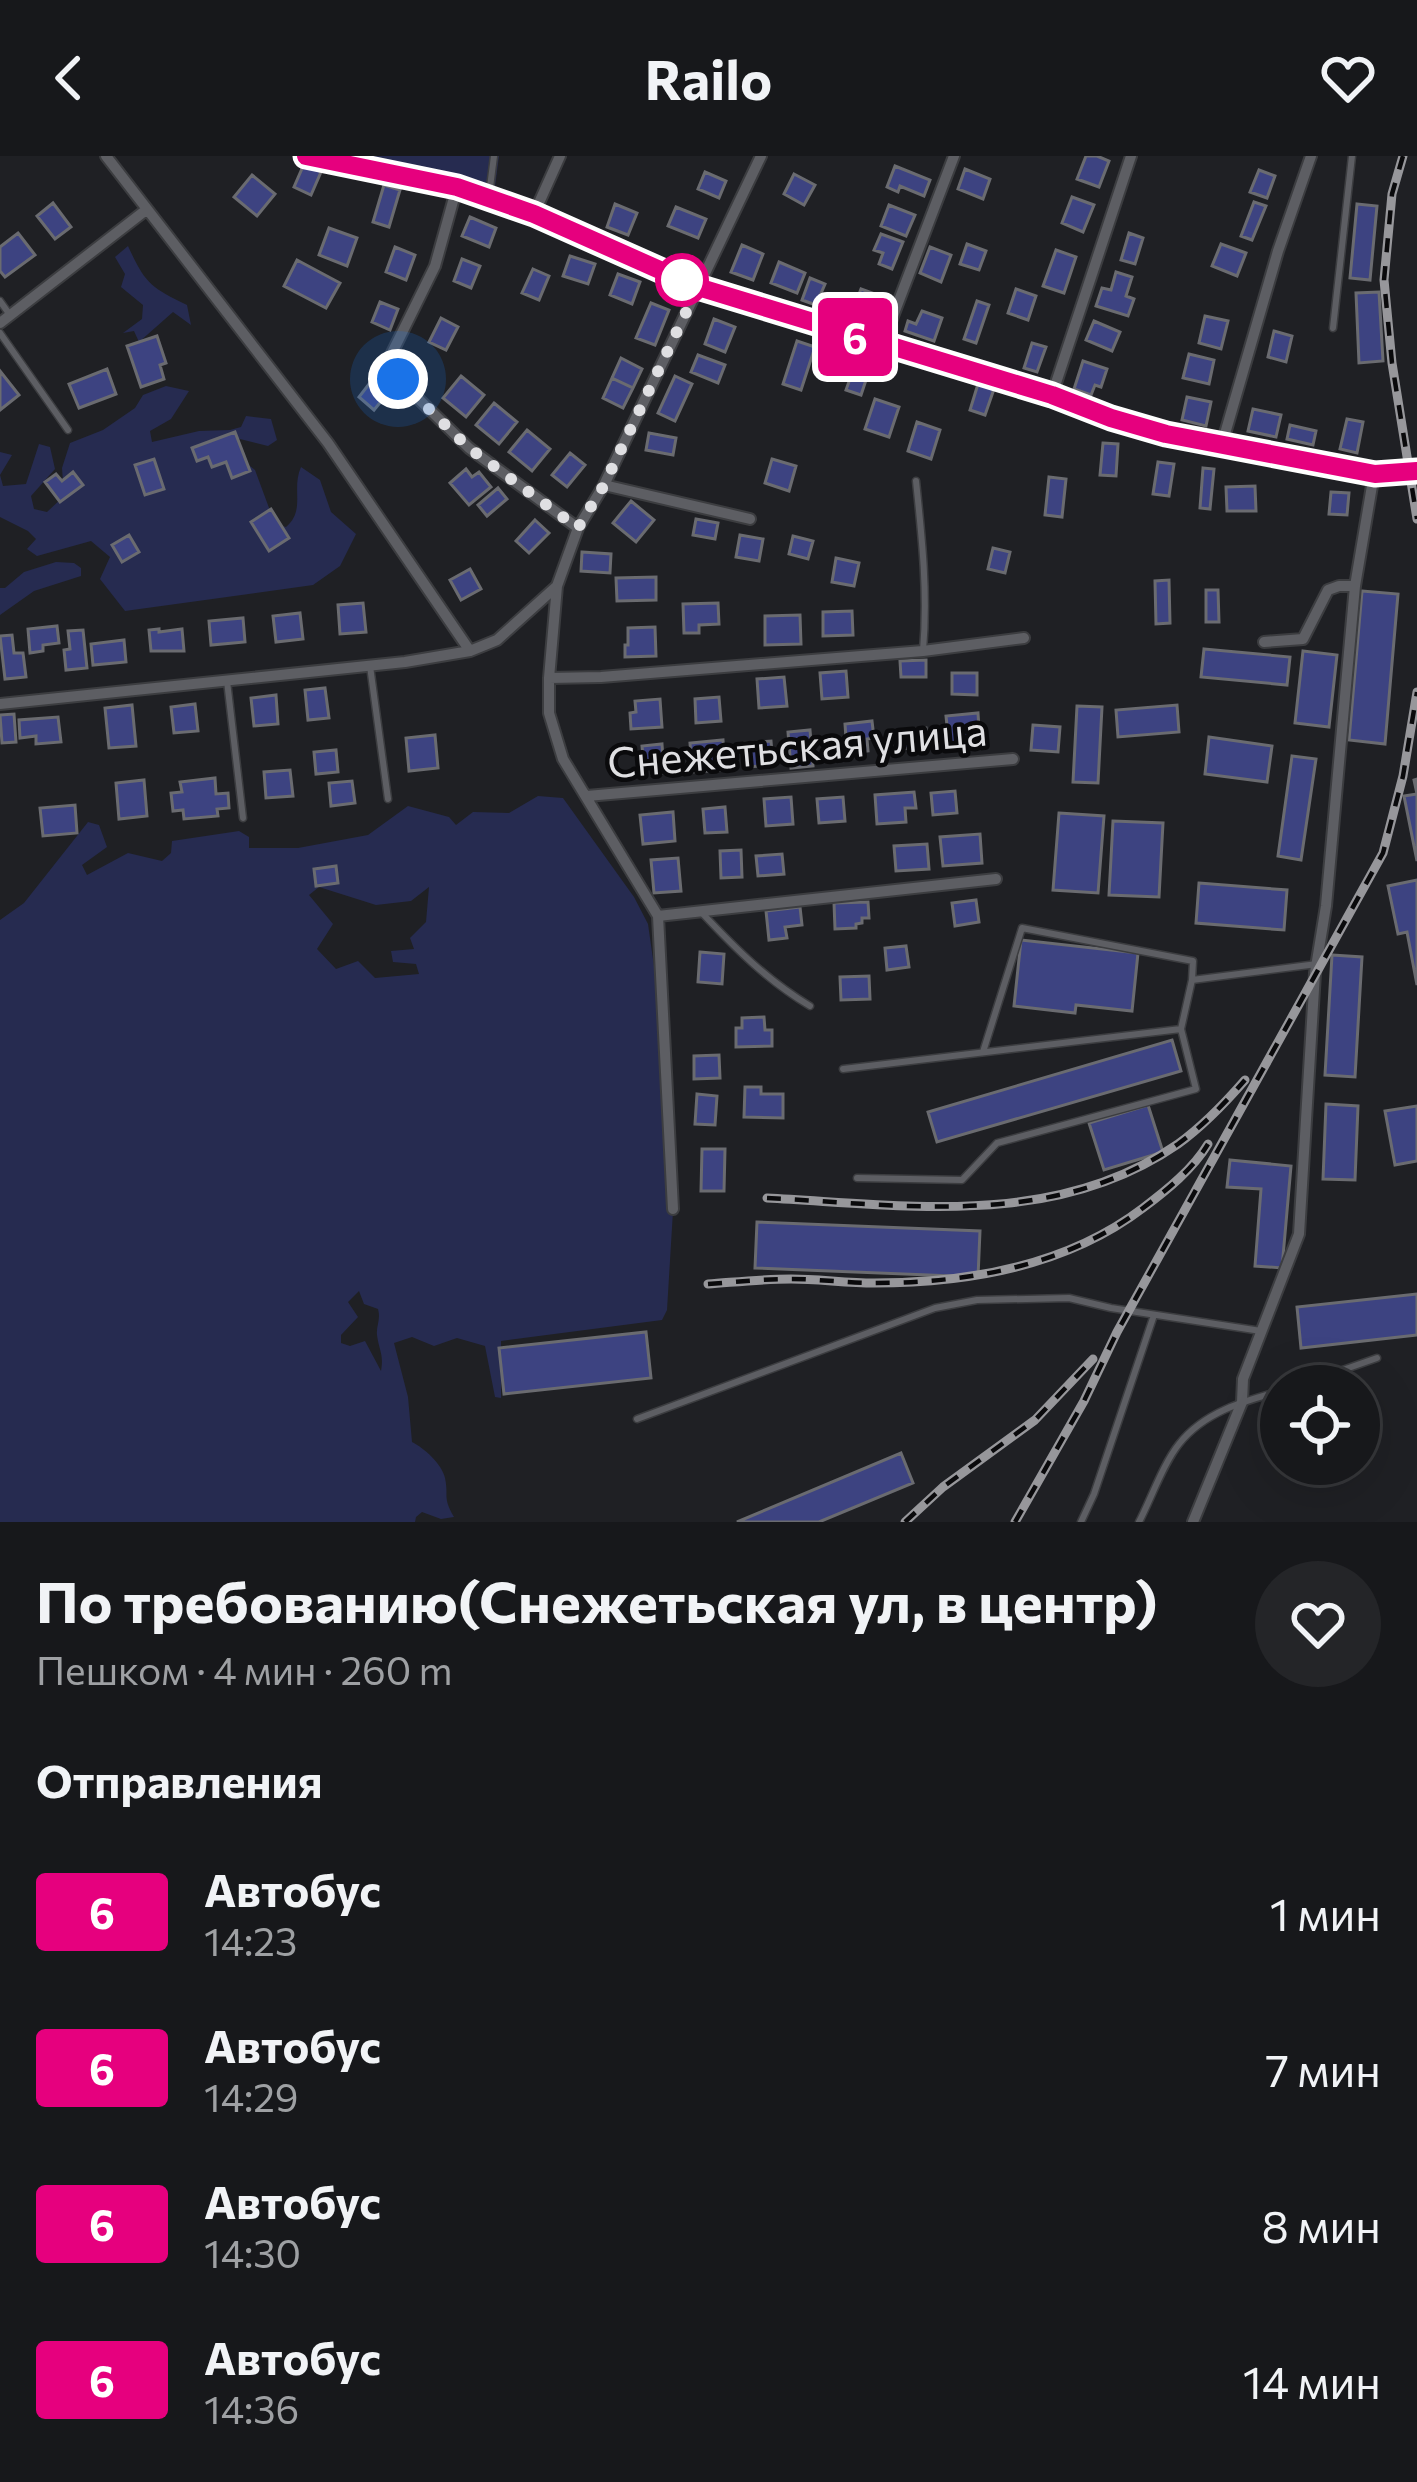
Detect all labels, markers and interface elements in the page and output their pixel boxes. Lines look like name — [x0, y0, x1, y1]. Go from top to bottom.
icon: back — [36, 45, 102, 111]
text: Railo — [645, 45, 772, 111]
icon: heart — [1315, 45, 1381, 111]
unlabelled marker — [657, 255, 707, 305]
line badge: 6 — [816, 298, 894, 376]
text: 6 — [842, 311, 868, 363]
your location — [368, 349, 428, 409]
street label: Снежетьская улица — [605, 703, 989, 787]
map controls — [1260, 1365, 1380, 1485]
button: locate — [1260, 1365, 1380, 1485]
button: heart — [1255, 1561, 1381, 1687]
text: По требованию(Снежетьская ул, в центр) — [36, 1565, 1158, 1635]
text: Пешком · 4 мин · 260 m — [36, 1645, 453, 1693]
text: Отправления — [36, 1752, 323, 1807]
text: Автобус — [204, 1861, 381, 1916]
text: 1 мин — [1270, 1885, 1381, 1940]
text: 6 — [89, 1886, 115, 1938]
text: 14:23 — [204, 1916, 297, 1964]
text: Автобус — [204, 2017, 381, 2072]
text: 7 мин — [1265, 2041, 1381, 2096]
text: 6 — [89, 2042, 115, 2094]
text: 14:29 — [204, 2072, 298, 2120]
text: Автобус — [204, 2173, 381, 2228]
text: 8 мин — [1262, 2197, 1381, 2252]
text: 6 — [89, 2198, 115, 2250]
text: 14:30 — [204, 2228, 301, 2276]
text: Автобус — [204, 2329, 381, 2384]
text: 14 мин — [1243, 2353, 1381, 2408]
text: 6 — [89, 2354, 115, 2406]
text: 14:36 — [204, 2384, 299, 2432]

